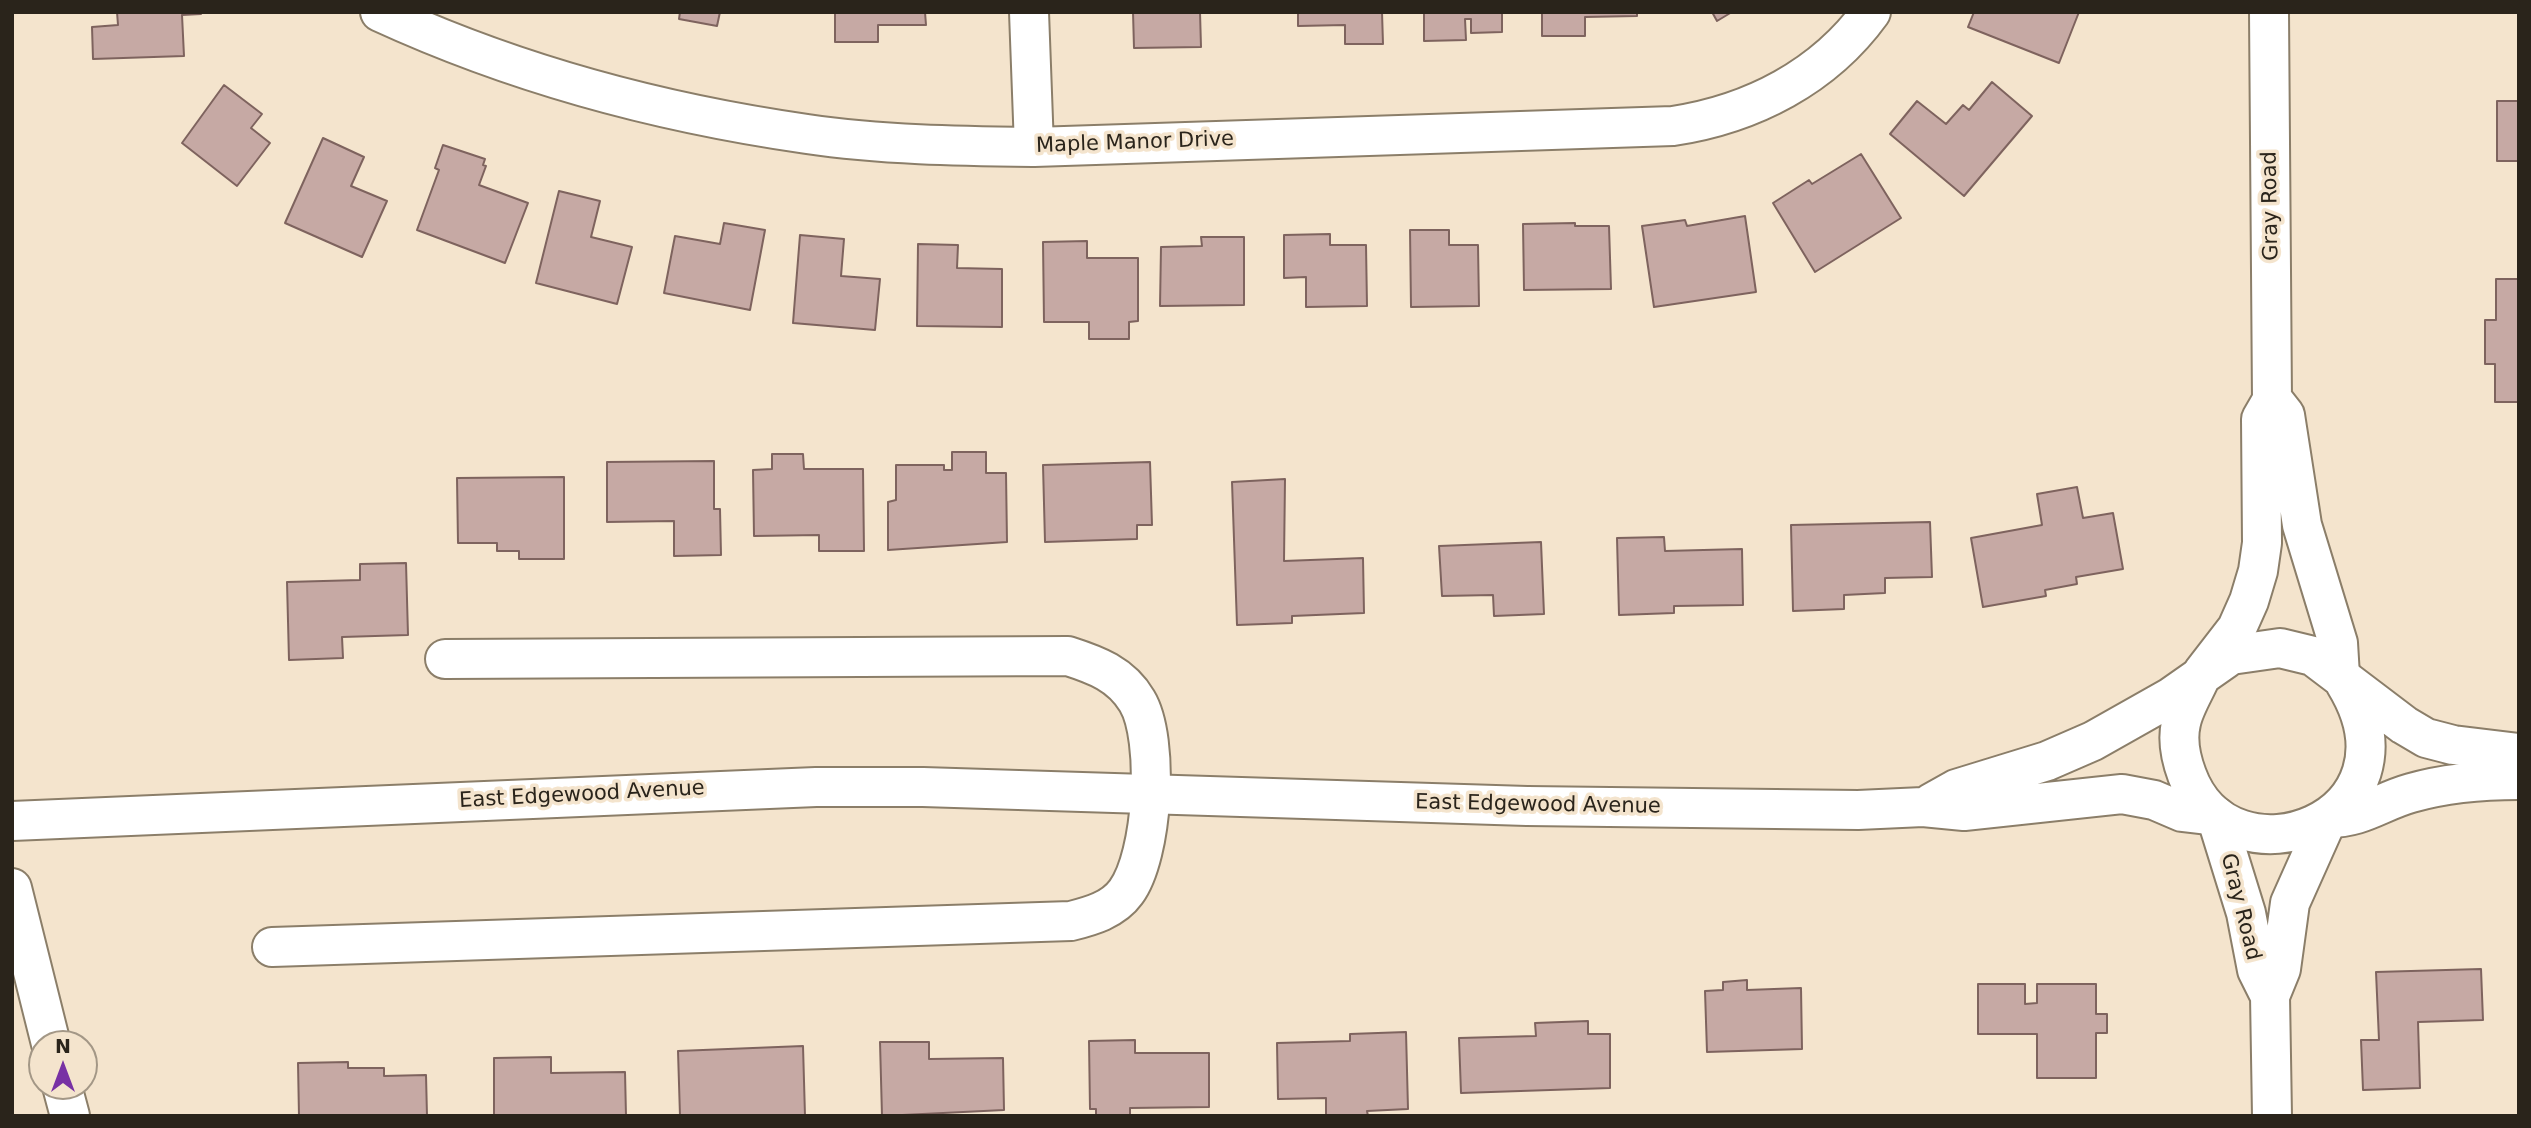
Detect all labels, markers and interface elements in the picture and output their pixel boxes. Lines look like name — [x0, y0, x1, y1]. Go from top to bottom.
street label: Maple Manor Drive — [1036, 127, 1234, 159]
street label: Gray Road — [2257, 151, 2285, 261]
street label: East Edgewood Avenue — [459, 776, 705, 814]
street label: East Edgewood Avenue — [1415, 790, 1661, 820]
street label: Gray Road — [2215, 851, 2265, 963]
north arrow — [28, 1030, 98, 1100]
text: N — [55, 1035, 71, 1057]

